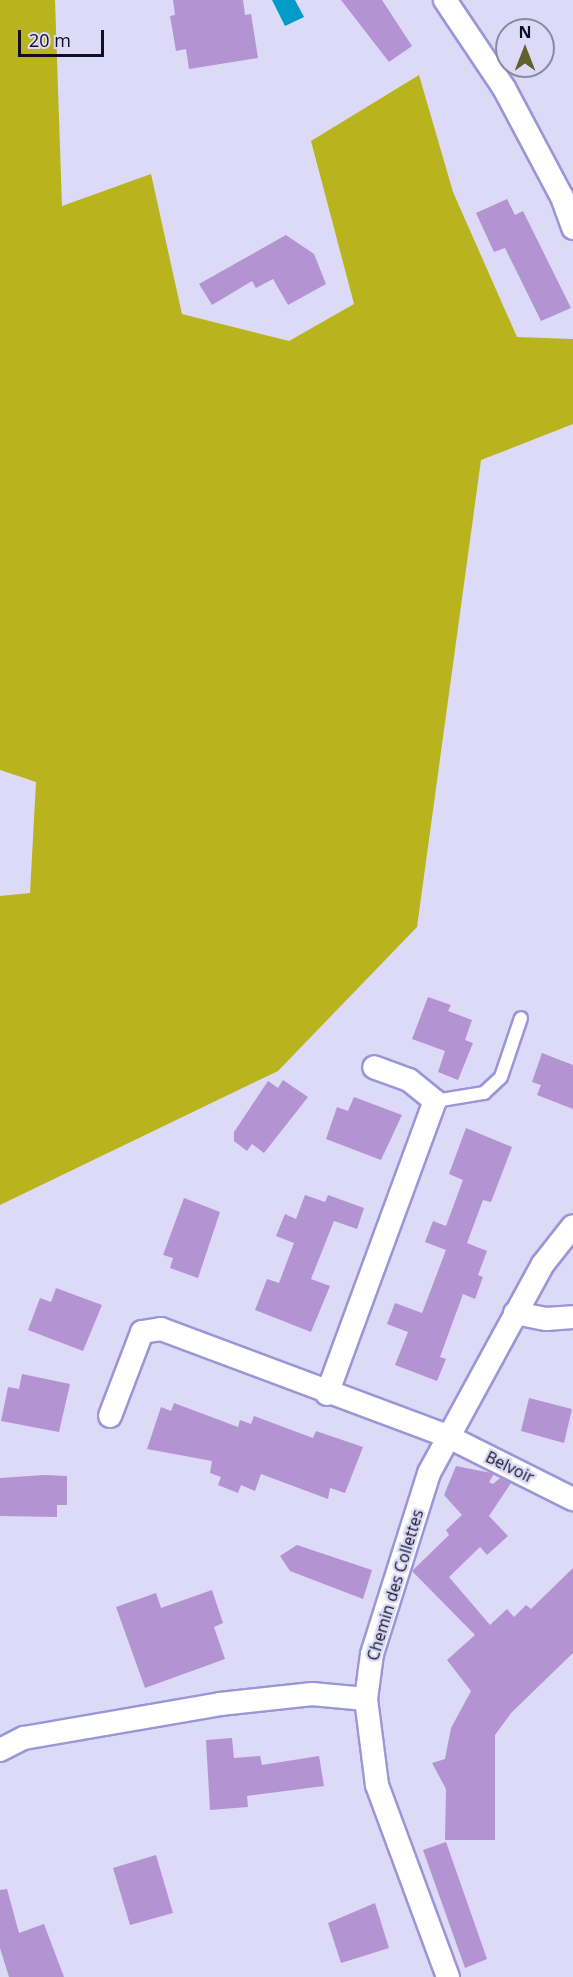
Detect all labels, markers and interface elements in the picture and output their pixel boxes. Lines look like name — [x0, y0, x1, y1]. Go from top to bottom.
scale bar — [21, 18, 106, 56]
north arrow — [495, 18, 555, 78]
text: N — [518, 21, 532, 43]
text: 20 m — [29, 28, 71, 52]
street label: Belvoir — [483, 1447, 537, 1487]
street label: Chemin des Collettes — [363, 1507, 427, 1663]

